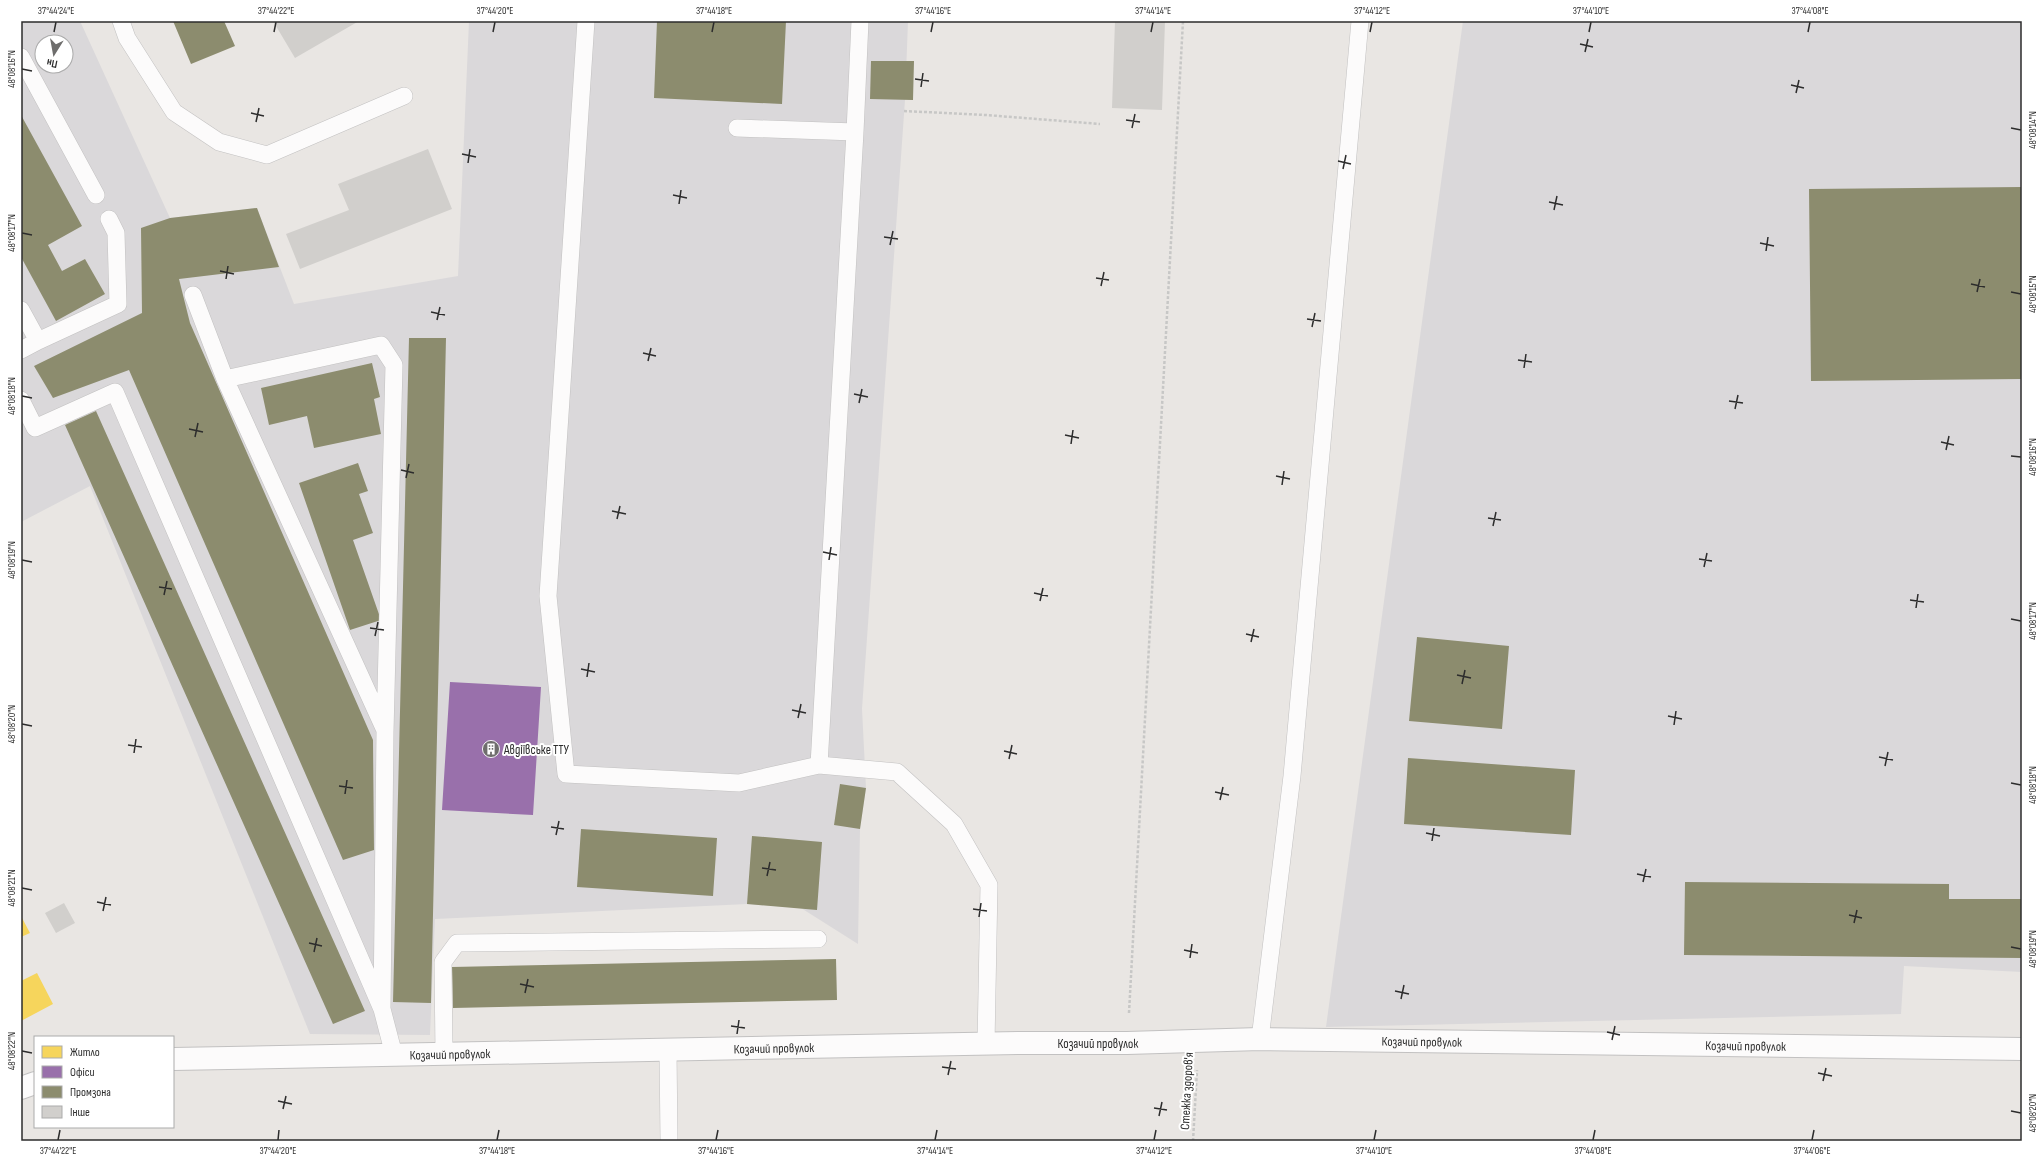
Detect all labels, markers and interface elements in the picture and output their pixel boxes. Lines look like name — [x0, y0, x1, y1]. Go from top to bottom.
text: 37°44'24"E — [38, 5, 74, 17]
text: 37°44'22"E — [258, 5, 294, 17]
text: 37°44'20"E — [477, 5, 513, 17]
text: 37°44'18"E — [696, 5, 732, 17]
text: 37°44'16"E — [915, 5, 951, 17]
text: 37°44'14"E — [1135, 5, 1171, 17]
text: 37°44'12"E — [1354, 5, 1390, 17]
text: 37°44'10"E — [1573, 5, 1609, 17]
text: 37°44'08"E — [1791, 5, 1829, 17]
north arrow — [34, 34, 74, 74]
text: 48°08'16"N — [6, 50, 18, 88]
text: Пн — [46, 56, 59, 71]
text: 48°08'14"N — [2027, 111, 2039, 149]
text: 48°08'17"N — [6, 214, 18, 252]
text: 48°08'15"N — [2027, 275, 2039, 313]
text: 48°08'18"N — [6, 377, 18, 415]
text: 48°08'16"N — [2027, 438, 2039, 476]
text: 48°08'19"N — [6, 541, 18, 579]
text: 48°08'17"N — [2027, 602, 2039, 640]
text: 48°08'20"N — [6, 705, 18, 743]
building icon: Авдіївське ТТУ — [481, 739, 501, 759]
place label: Авдіївське ТТУ — [503, 742, 570, 758]
text: 48°08'18"N — [2027, 766, 2039, 804]
text: 48°08'21"N — [6, 869, 18, 907]
text: 48°08'19"N — [2027, 930, 2039, 968]
text: 48°08'22"N — [6, 1032, 18, 1070]
street label: Козачий провулок — [1381, 1034, 1462, 1051]
legend — [34, 1036, 174, 1128]
street label: Козачий провулок — [1058, 1036, 1138, 1052]
street label: Козачий провулок — [1705, 1038, 1786, 1055]
street label: Козачий провулок — [733, 1040, 814, 1057]
text: Житло — [70, 1045, 100, 1060]
street label: Козачий провулок — [410, 1046, 490, 1064]
street label: Стежка здоров'я — [1177, 1052, 1197, 1130]
text: Офіси — [70, 1065, 94, 1080]
text: Промзона — [70, 1085, 111, 1100]
text: 48°08'20"N — [2027, 1094, 2039, 1132]
text: Інше — [70, 1105, 90, 1120]
text: 37°44'22"E — [40, 1145, 76, 1157]
text: 37°44'20"E — [260, 1145, 296, 1157]
text: 37°44'18"E — [479, 1145, 515, 1157]
text: 37°44'16"E — [698, 1145, 734, 1157]
text: 37°44'14"E — [917, 1145, 953, 1157]
text: 37°44'12"E — [1136, 1145, 1172, 1157]
text: 37°44'10"E — [1356, 1145, 1392, 1157]
text: 37°44'08"E — [1574, 1145, 1612, 1157]
text: 37°44'06"E — [1793, 1145, 1831, 1157]

